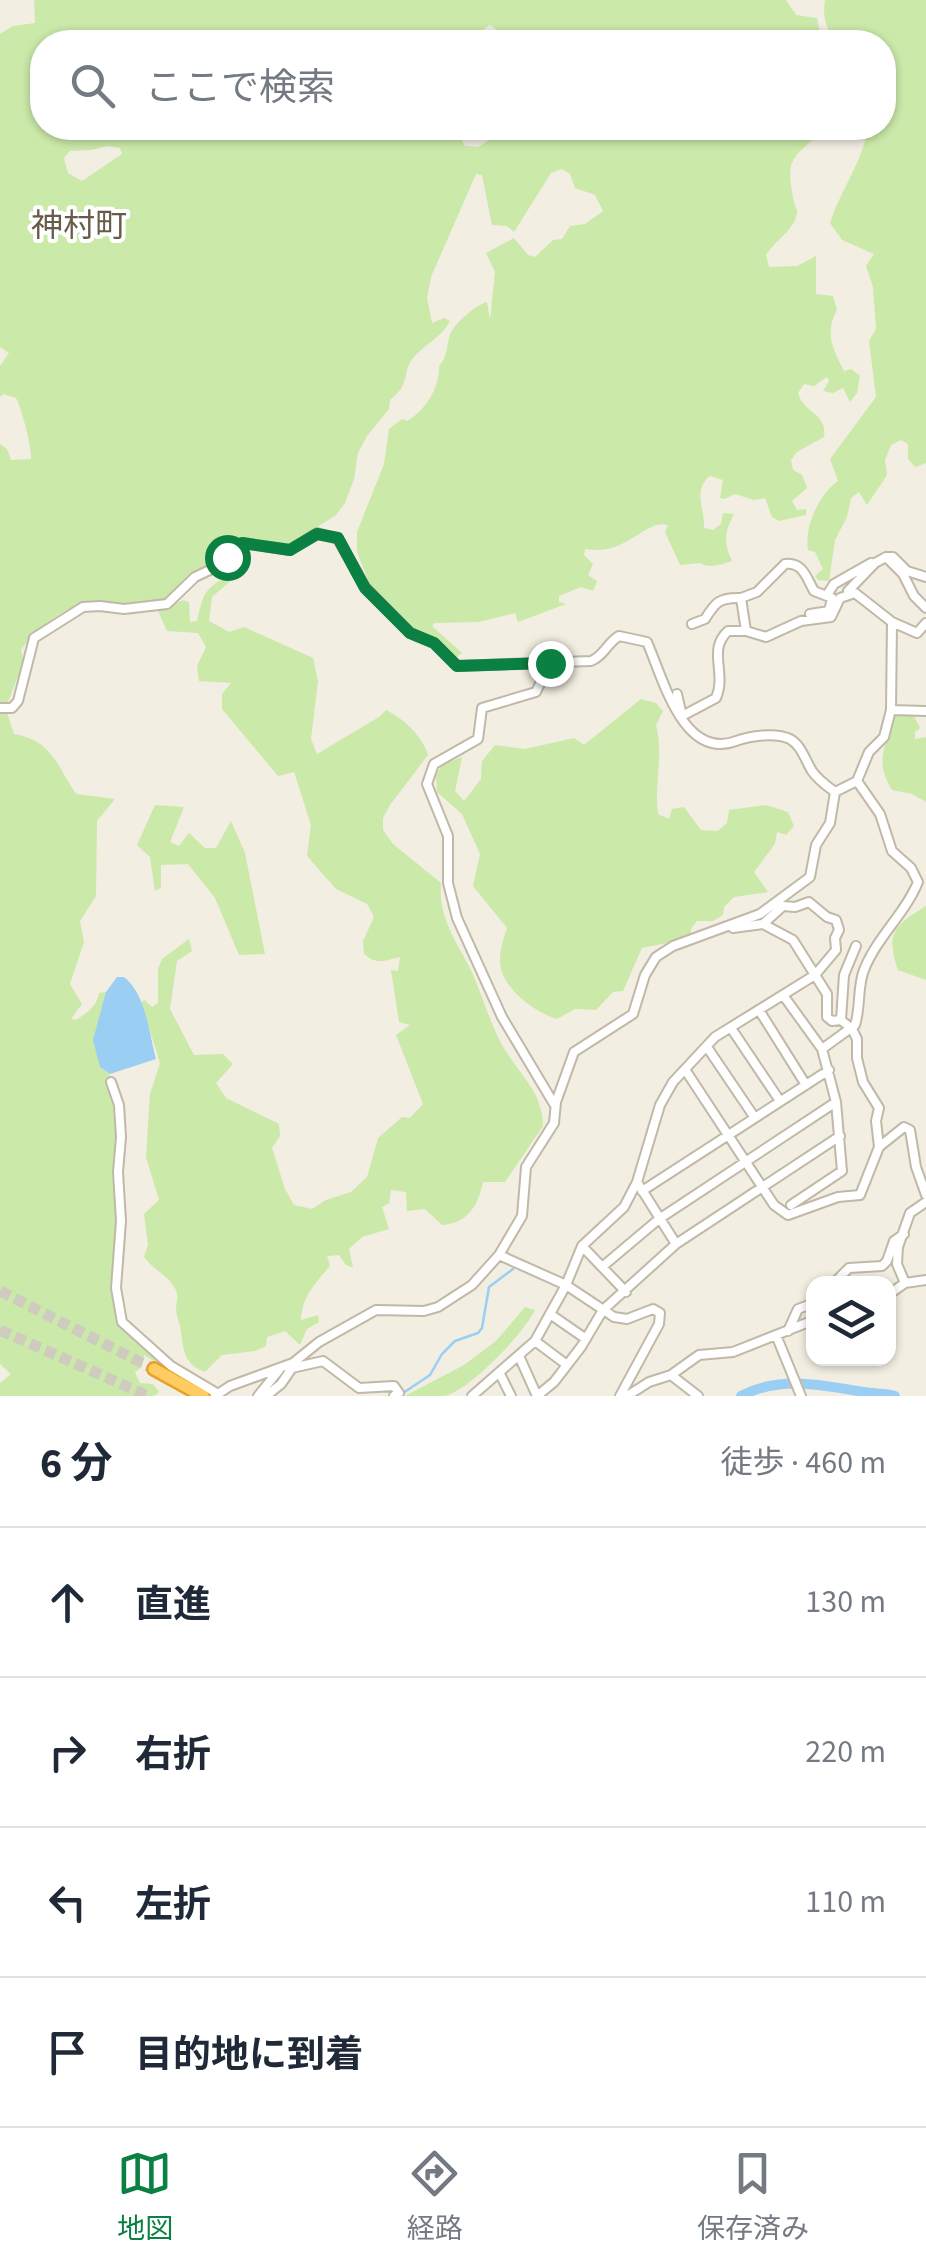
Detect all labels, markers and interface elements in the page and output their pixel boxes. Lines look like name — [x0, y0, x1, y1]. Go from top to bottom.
search box — [30, 30, 896, 140]
icon: search — [65, 58, 120, 113]
text: ここで検索 — [145, 61, 335, 115]
district label: 神村町 — [31, 203, 127, 249]
route start — [205, 535, 251, 581]
route end — [528, 641, 574, 687]
map controls — [806, 1276, 896, 1366]
button: layers — [806, 1276, 896, 1366]
text: 6 分 — [40, 1434, 113, 1494]
text: 徒歩 · 460 m — [721, 1440, 886, 1486]
icon: ahead — [40, 1575, 95, 1630]
text: 直進 — [135, 1578, 211, 1632]
text: 130 m — [805, 1579, 886, 1625]
icon: right — [40, 1725, 95, 1780]
text: 右折 — [135, 1728, 211, 1782]
text: 220 m — [805, 1729, 886, 1775]
icon: left — [40, 1875, 95, 1930]
text: 左折 — [135, 1878, 211, 1932]
text: 110 m — [805, 1879, 886, 1925]
icon: arrive — [40, 2025, 95, 2080]
text: 目的地に到着 — [135, 2028, 363, 2082]
tab: 地図 — [117, 2146, 173, 2249]
tab: 経路 — [407, 2146, 463, 2249]
tab: 保存済み — [697, 2146, 809, 2249]

